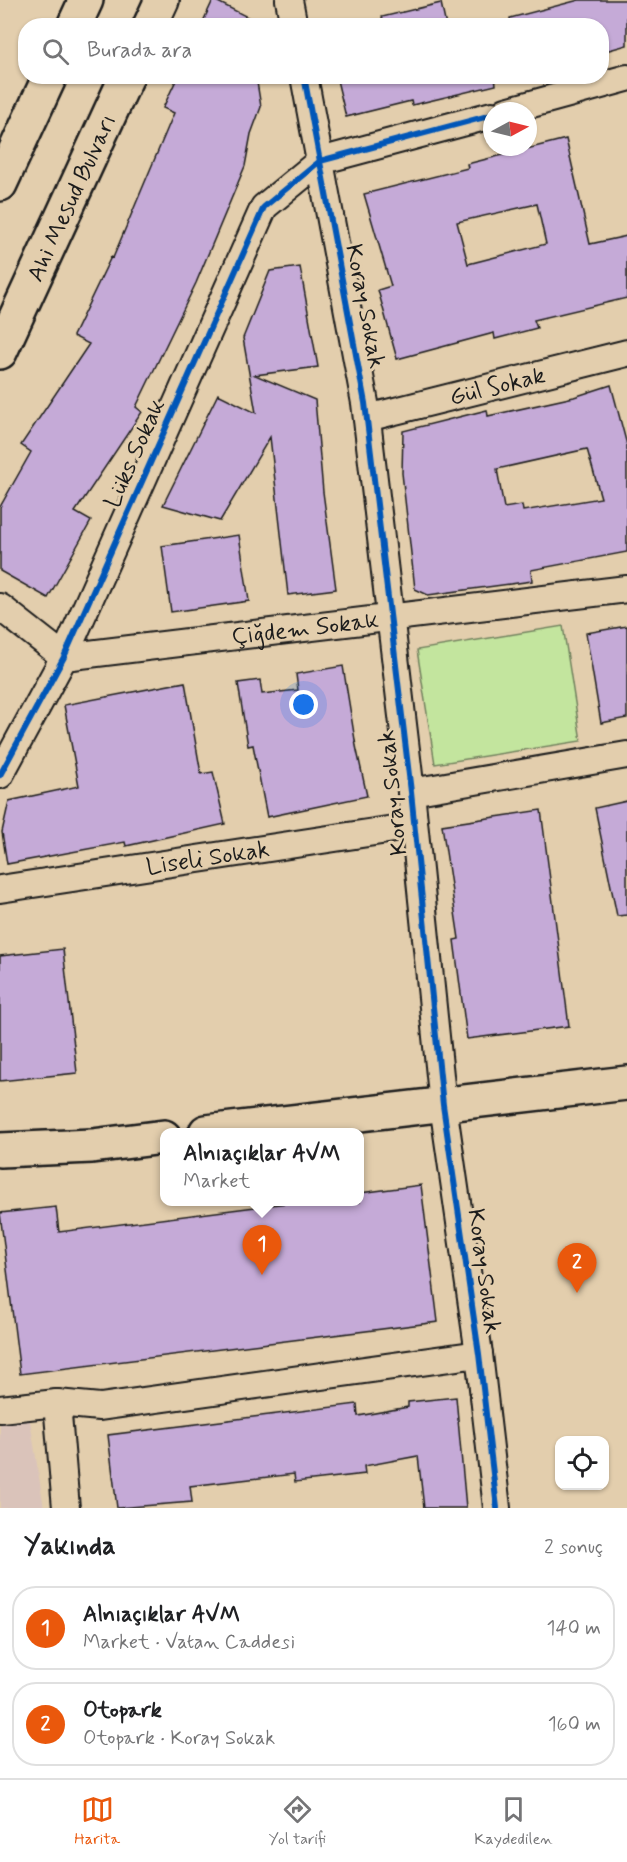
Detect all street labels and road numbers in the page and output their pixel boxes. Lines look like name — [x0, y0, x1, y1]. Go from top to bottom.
street label: Ahi Mesud Bulvarı — [20, 109, 124, 287]
street label: Koray Sokak — [337, 241, 392, 371]
street label: Gül Sokak — [446, 360, 548, 414]
street label: Lüks Sokak — [98, 394, 173, 513]
street label: Çiğdem Sokak — [230, 605, 381, 654]
street label: Koray Sokak — [371, 728, 415, 857]
street label: Liseli Sokak — [144, 834, 272, 884]
street label: Koray Sokak — [459, 1207, 508, 1336]

